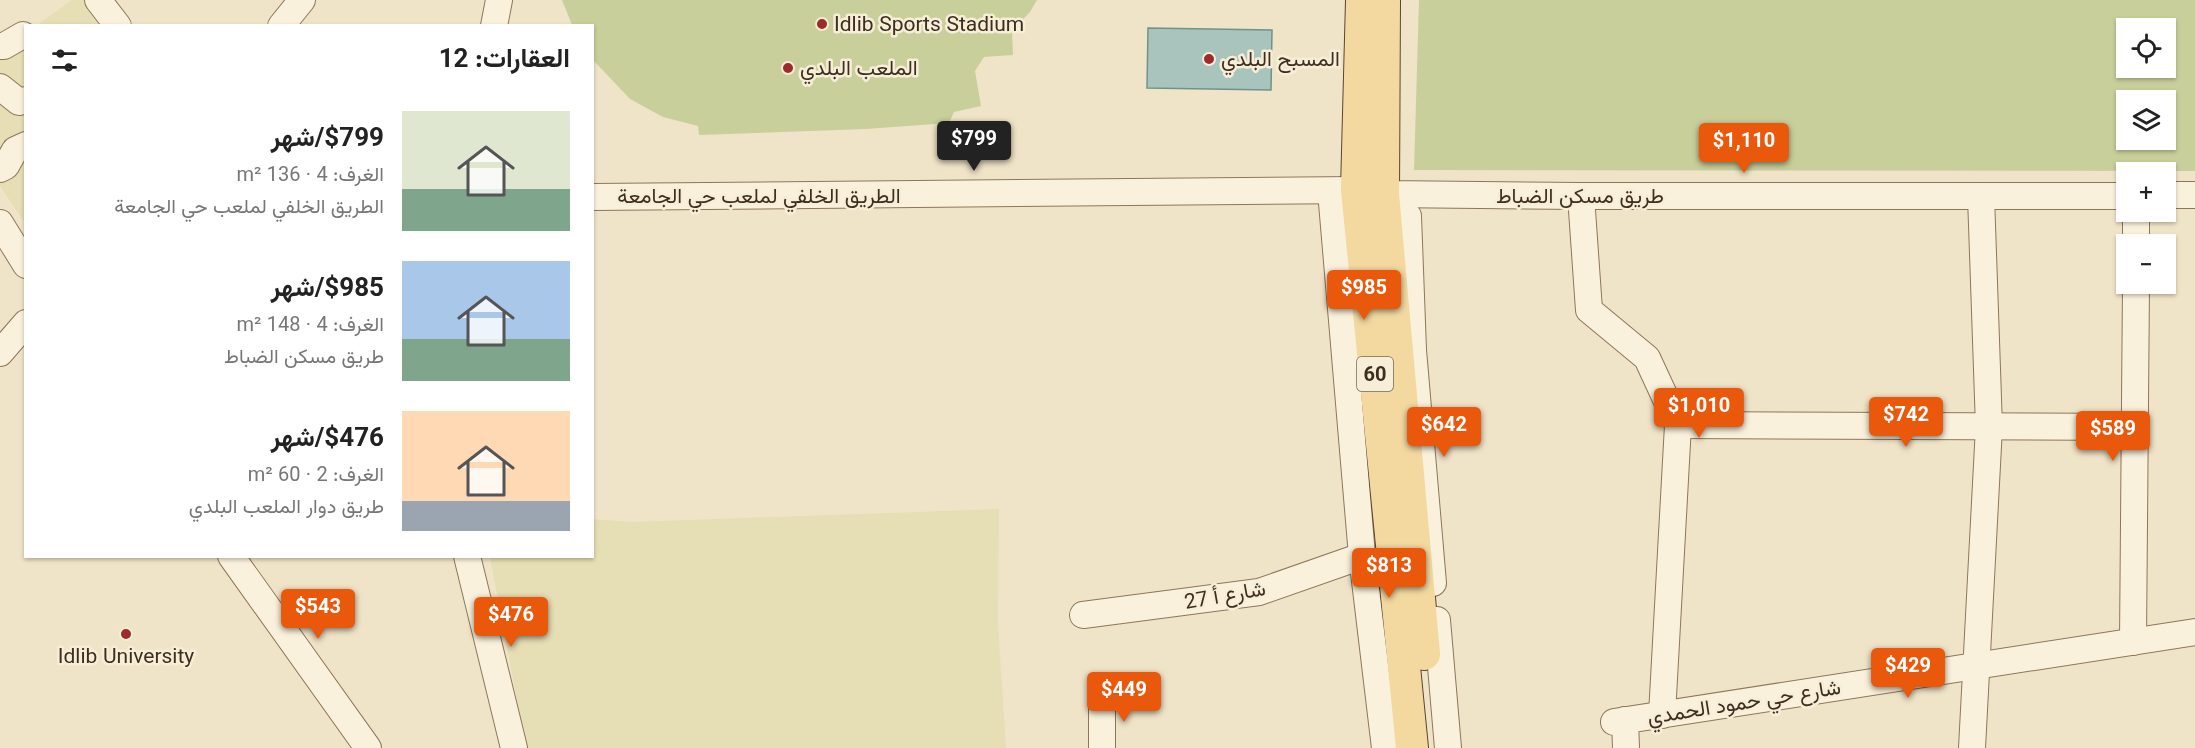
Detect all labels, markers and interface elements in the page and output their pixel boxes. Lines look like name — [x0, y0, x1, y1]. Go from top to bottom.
place label: Idlib Sports Stadium — [834, 9, 1024, 42]
marker: Idlib Sports Stadium — [815, 17, 829, 31]
map controls — [2116, 18, 2176, 294]
button: locate — [2116, 18, 2176, 78]
text: العقارات: 12 — [439, 40, 570, 81]
icon: filters — [48, 44, 81, 77]
place label: المسبح البلدي — [1221, 44, 1340, 77]
marker: المسبح البلدي — [1202, 52, 1216, 66]
place label: الملعب البلدي — [800, 53, 918, 86]
marker: الملعب البلدي — [781, 61, 795, 75]
button: layers — [2116, 90, 2176, 150]
text: $799/شهر — [271, 119, 384, 160]
pin: $799 — [938, 121, 1010, 172]
pin: $1,110 — [1695, 123, 1793, 174]
text: $799 — [951, 124, 997, 156]
text: $1,110 — [1713, 126, 1775, 158]
icon: home — [450, 135, 522, 207]
text: الغرف: 4 · 136 m² — [236, 160, 384, 192]
button: + — [2116, 162, 2176, 222]
street label: الطريق الخلفي لملعب حي الجامعة — [617, 181, 901, 214]
street label: طريق مسكن الضباط — [1496, 181, 1664, 214]
text: الطريق الخلفي لملعب حي الجامعة — [114, 192, 384, 224]
button: − — [2116, 234, 2176, 294]
text: $985/شهر — [271, 269, 384, 310]
pin: $985 — [1328, 270, 1400, 321]
text: $985 — [1341, 273, 1387, 305]
icon: home — [450, 285, 522, 357]
text: الغرف: 4 · 148 m² — [236, 310, 384, 342]
text: طريق مسكن الضباط — [224, 342, 384, 374]
road number: 60 — [1357, 357, 1393, 391]
pin: $1,010 — [1650, 388, 1748, 439]
text: $1,010 — [1668, 391, 1730, 423]
pin: $742 — [1870, 397, 1942, 448]
text: $742 — [1883, 400, 1929, 432]
pin: $642 — [1408, 407, 1480, 458]
text: $642 — [1421, 410, 1467, 442]
pin: $589 — [2077, 411, 2149, 462]
text: $589 — [2090, 414, 2136, 446]
text: $476/شهر — [271, 419, 384, 460]
icon: home — [450, 435, 522, 507]
text: الغرف: 2 · 60 m² — [248, 460, 384, 492]
text: طريق دوار الملعب البلدي — [189, 492, 384, 524]
pin: $813 — [1353, 548, 1425, 599]
text: $813 — [1366, 551, 1412, 583]
street label: شارع أ 27 — [1182, 573, 1269, 620]
pin: $543 — [282, 589, 354, 640]
text: $543 — [295, 592, 341, 624]
pin: $476 — [475, 597, 547, 648]
text: $476 — [488, 600, 534, 632]
marker: Idlib University — [119, 627, 133, 641]
place label: Idlib University — [58, 641, 194, 674]
pin: $429 — [1872, 648, 1944, 699]
text: $429 — [1885, 651, 1931, 683]
pin: $449 — [1088, 672, 1160, 723]
street label: شارع حي حمود الحمدي — [1645, 672, 1843, 735]
text: $449 — [1101, 675, 1147, 707]

